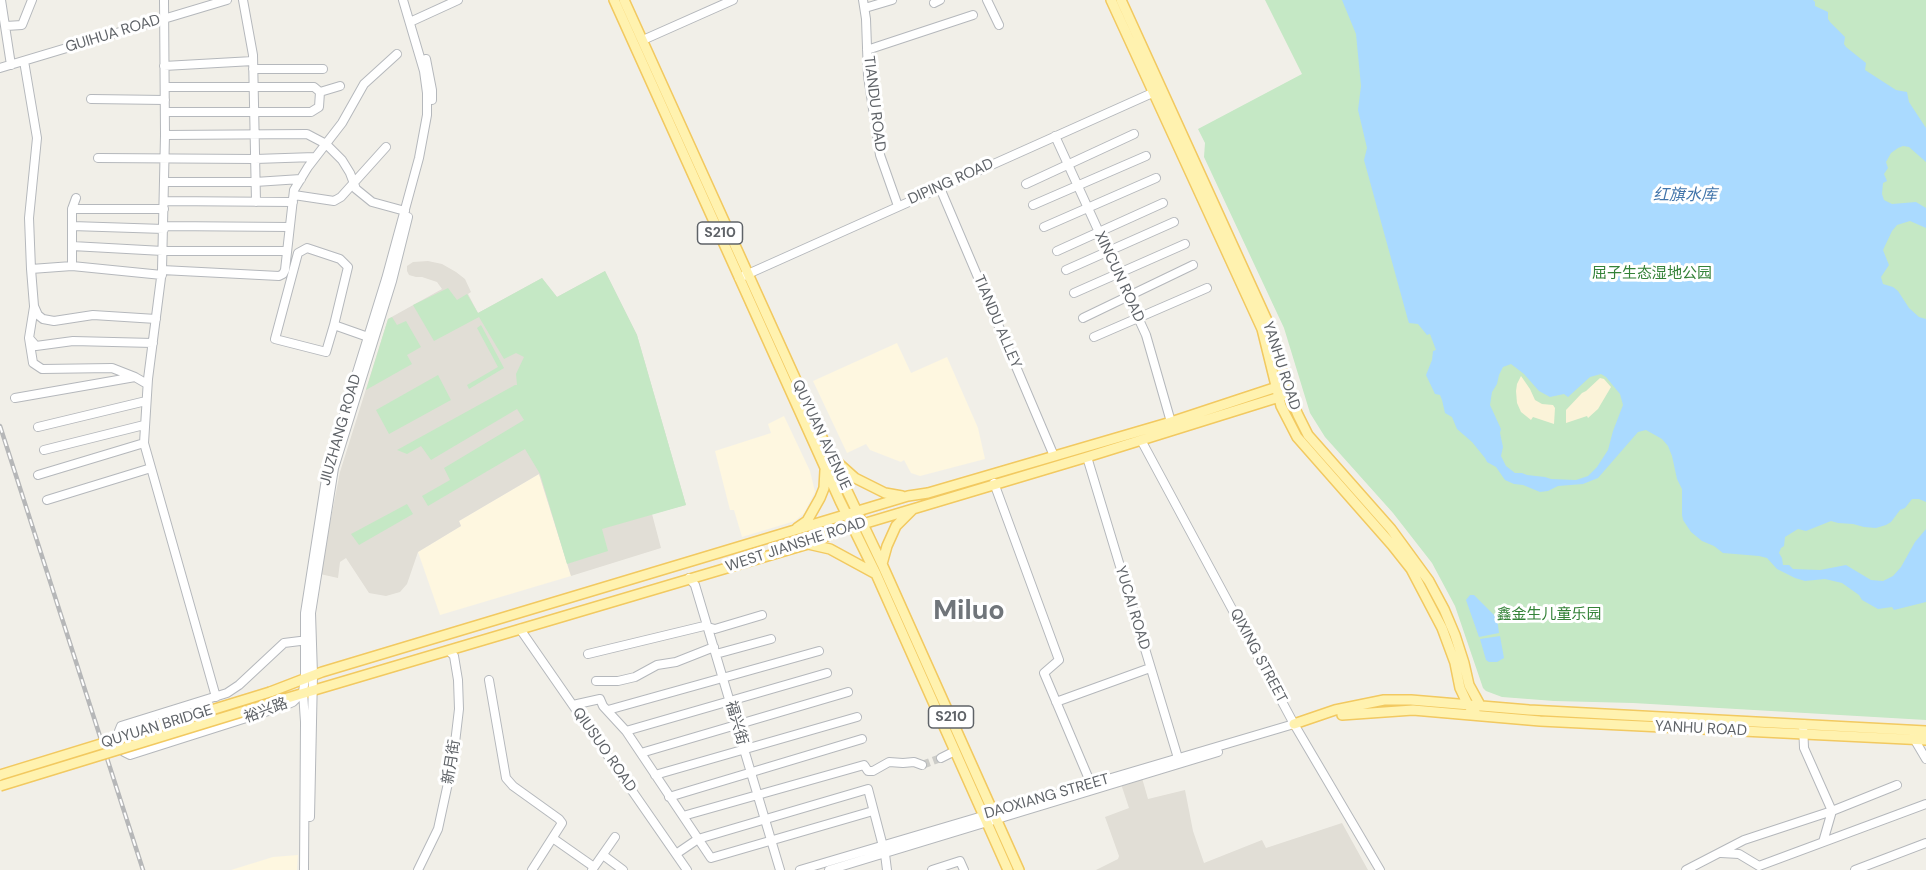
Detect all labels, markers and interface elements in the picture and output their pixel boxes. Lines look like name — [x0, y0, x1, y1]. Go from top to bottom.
street label: GUIHUA ROAD — [63, 11, 163, 57]
street label: TIANDU ROAD — [859, 55, 889, 153]
street label: DIPING ROAD — [905, 155, 997, 209]
water label: 红旗水库 — [1653, 186, 1717, 206]
road number: S210 — [698, 222, 742, 244]
street label: XINCUN ROAD — [1090, 229, 1148, 325]
park label: 屈子生态湿地公园 — [1592, 265, 1712, 283]
street label: TIANDU ALLEY — [969, 273, 1025, 371]
street label: YANHU ROAD — [1258, 319, 1304, 413]
street label: JIUZHANG ROAD — [317, 372, 365, 488]
street label: QUYUAN AVENUE — [788, 377, 854, 493]
street label: WEST JIANSHE ROAD — [723, 514, 869, 576]
street label: YUCAI ROAD — [1111, 564, 1153, 652]
district label: Miluo — [933, 596, 1005, 628]
street label: QIXING STREET — [1226, 606, 1290, 706]
park label: 鑫金生儿童乐园 — [1497, 606, 1601, 624]
street label: 裕兴路 — [242, 695, 290, 727]
street label: 福兴街 — [721, 699, 751, 747]
street label: QUYUAN BRIDGE — [99, 702, 215, 752]
street label: QIUSUO ROAD — [568, 704, 640, 796]
road number: S210 — [928, 706, 974, 728]
street label: YANHU ROAD — [1655, 718, 1747, 740]
street label: 新月街 — [440, 738, 464, 786]
street label: DAOXIANG STREET — [982, 771, 1112, 823]

